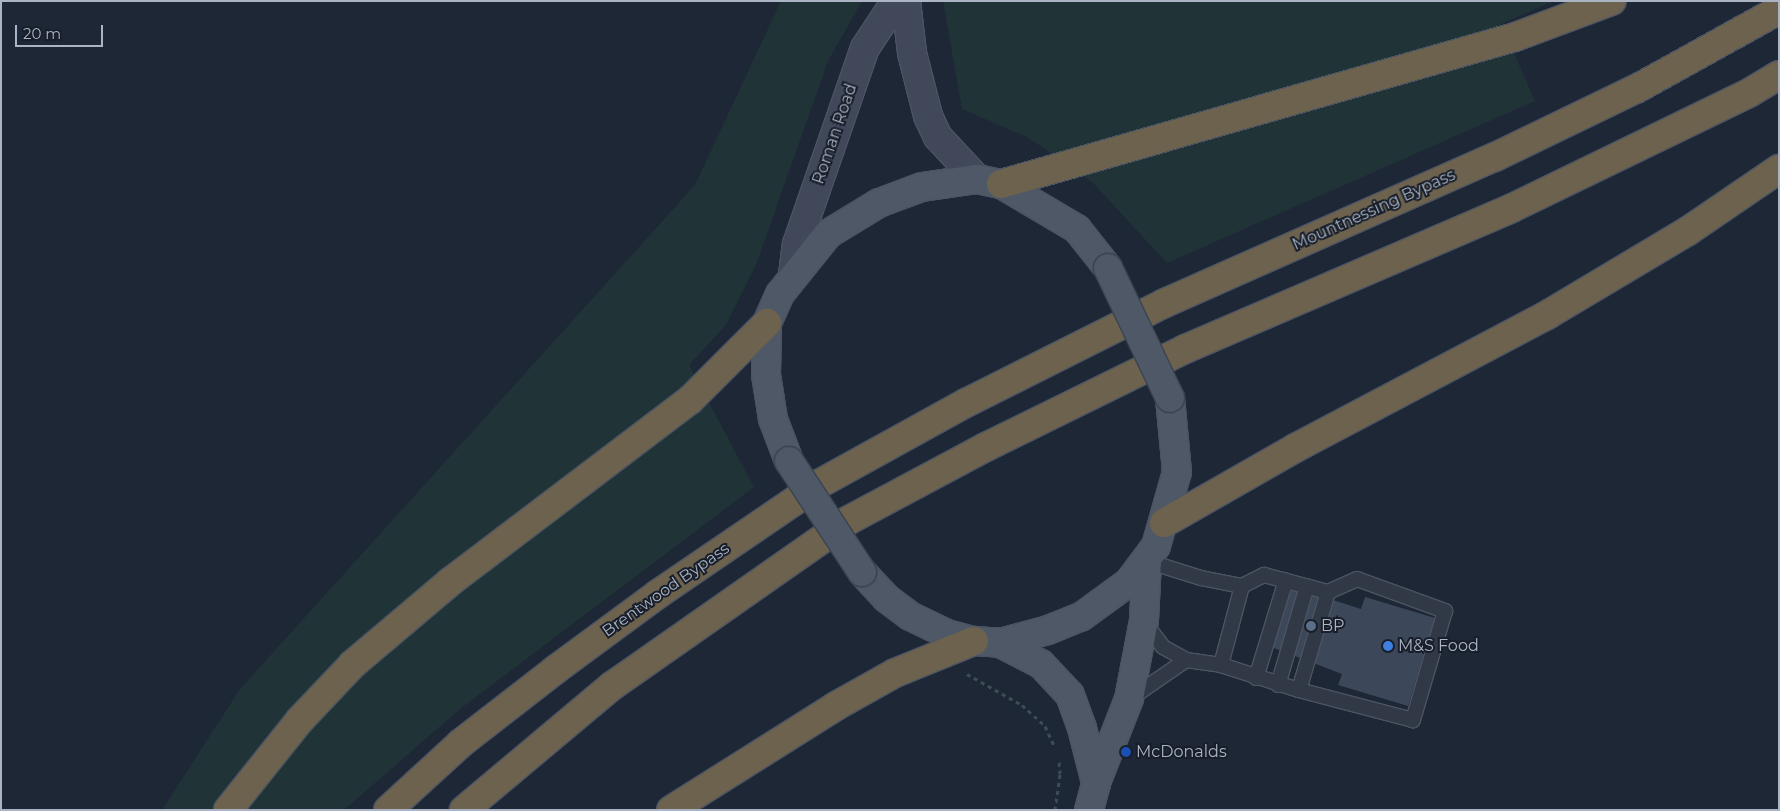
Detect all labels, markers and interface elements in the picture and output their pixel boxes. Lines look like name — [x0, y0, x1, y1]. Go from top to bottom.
scale bar — [18, 15, 105, 47]
text: 20 m — [23, 24, 61, 43]
street label: Roman Road — [809, 81, 861, 187]
street label: Mountnessing Bypass — [1290, 165, 1458, 255]
street label: Brentwood Bypass — [599, 539, 733, 641]
place label: BP — [1321, 616, 1345, 636]
marker: BP — [1305, 620, 1317, 632]
place label: M&S Food — [1398, 636, 1479, 656]
marker: M&S Food — [1382, 640, 1394, 652]
place label: McDonalds — [1136, 742, 1227, 762]
marker: McDonalds — [1120, 746, 1132, 758]

